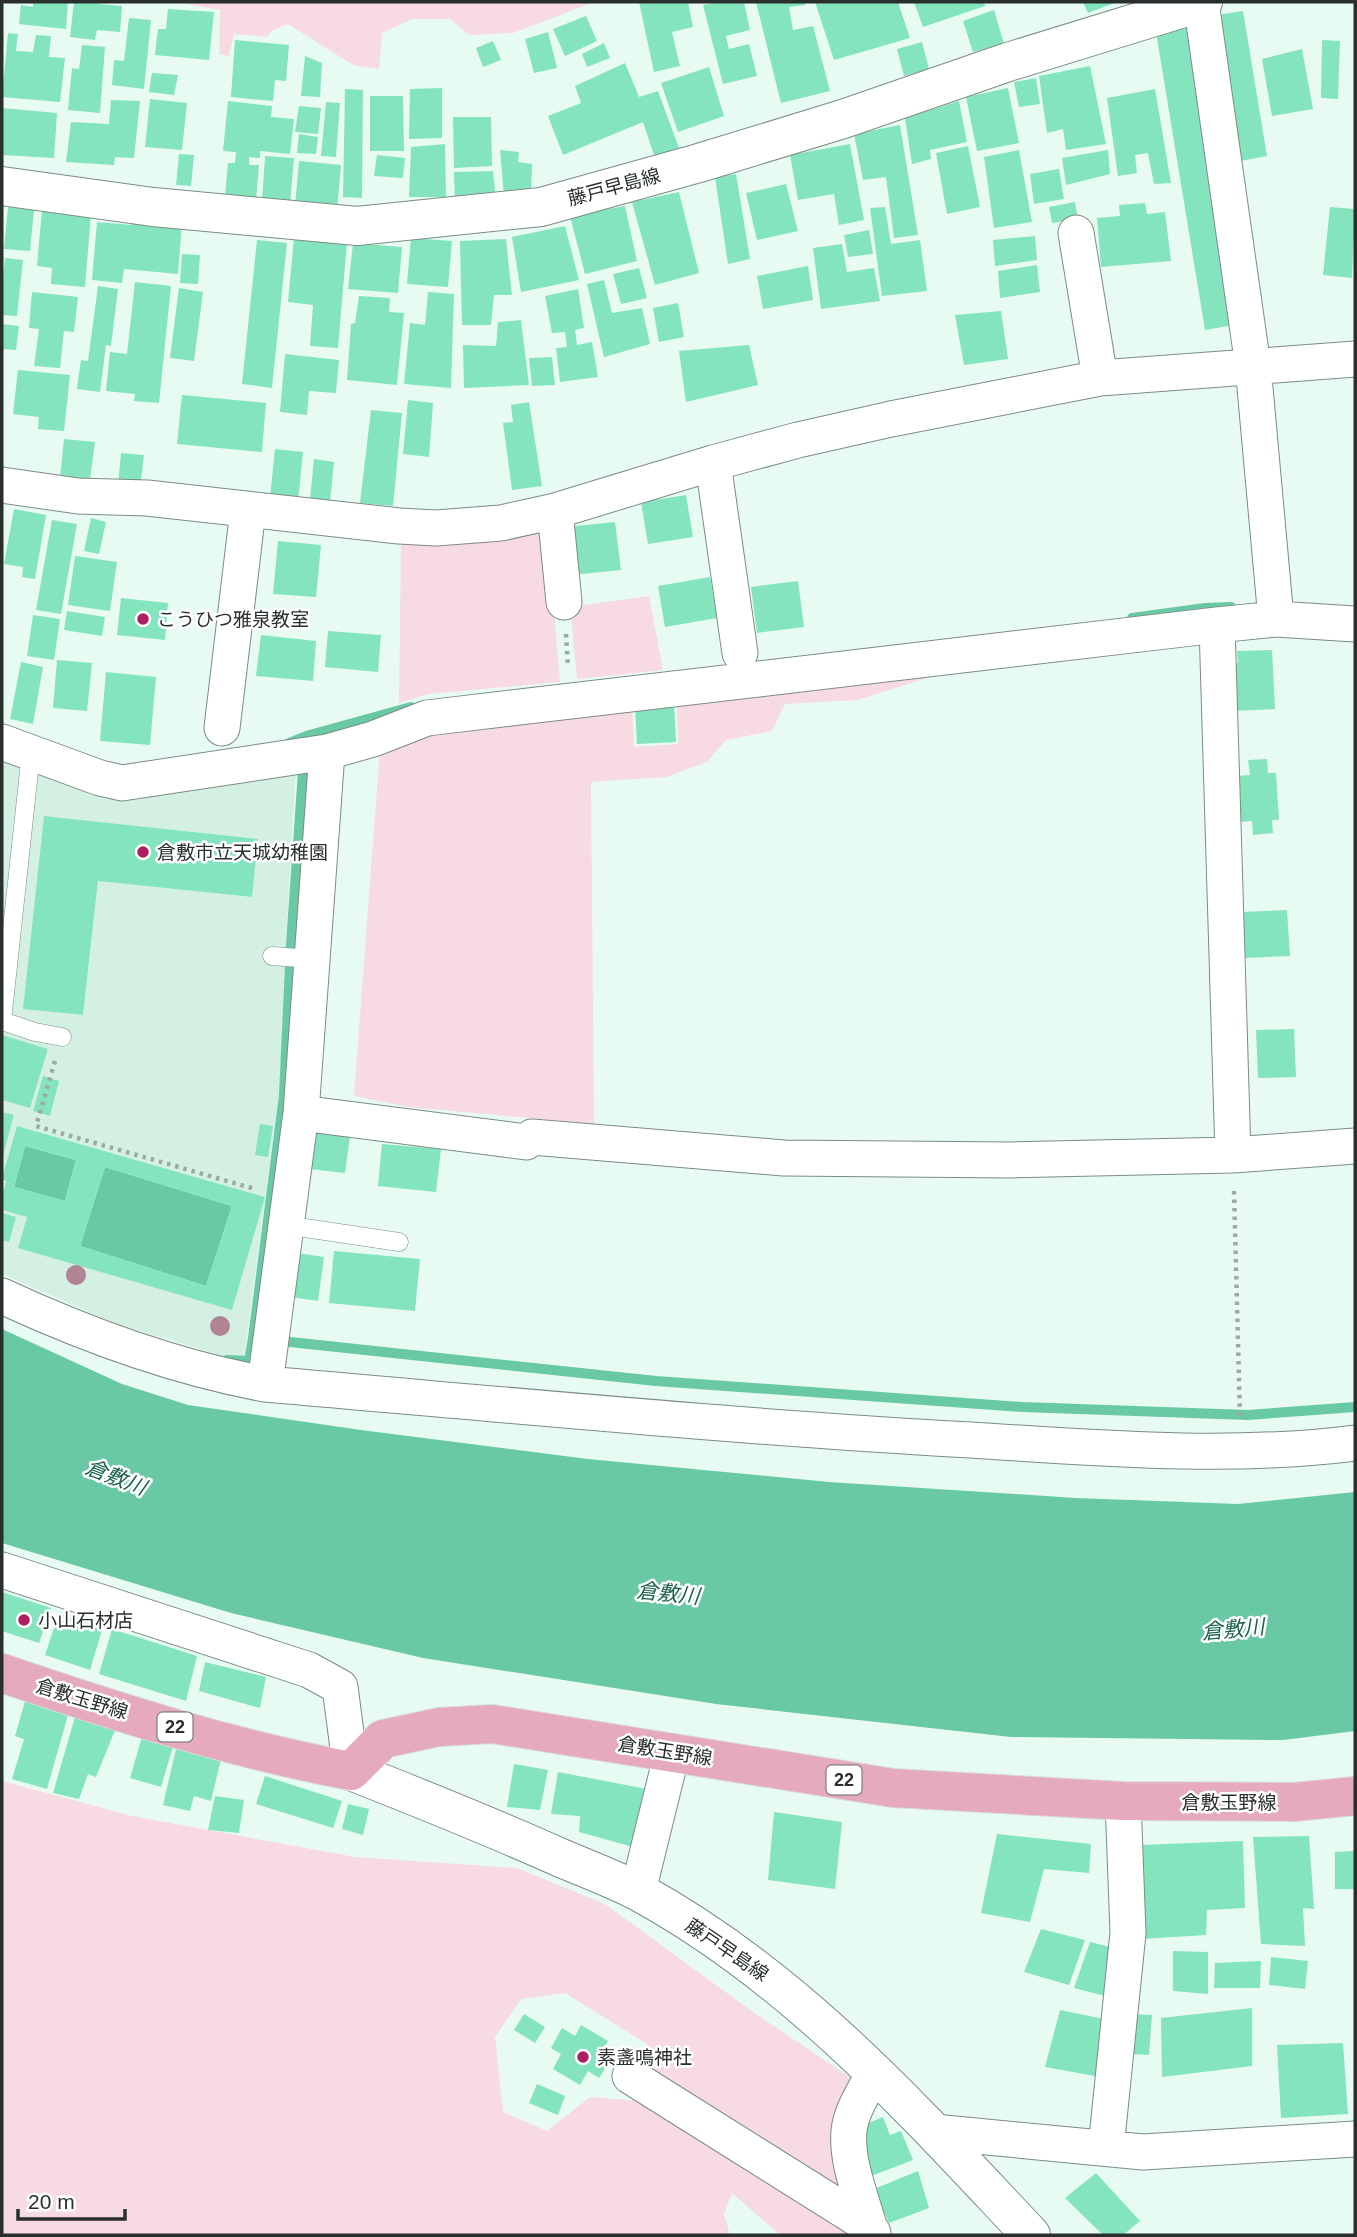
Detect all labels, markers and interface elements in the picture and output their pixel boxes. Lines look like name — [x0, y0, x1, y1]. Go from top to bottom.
street label: 藤戸早島線 — [565, 165, 663, 209]
place label: こうひつ雅泉教室 — [157, 609, 309, 630]
marker: こうひつ雅泉教室 — [135, 611, 151, 627]
place label: 倉敷市立天城幼稚園 — [157, 842, 328, 863]
marker: 倉敷市立天城幼稚園 — [135, 844, 151, 860]
water label: 倉敷川 — [82, 1455, 151, 1500]
water label: 倉敷川 — [635, 1578, 703, 1608]
place label: 小山石材店 — [38, 1610, 133, 1631]
marker: 小山石材店 — [16, 1612, 32, 1628]
water label: 倉敷川 — [1201, 1615, 1267, 1643]
street label: 倉敷玉野線 — [33, 1675, 131, 1723]
road number: 22 — [158, 1712, 192, 1742]
street label: 倉敷玉野線 — [616, 1733, 714, 1769]
road number: 22 — [826, 1765, 862, 1794]
street label: 倉敷玉野線 — [1181, 1792, 1277, 1813]
street label: 藤戸早島線 — [682, 1915, 772, 1985]
place label: 素盞鳴神社 — [597, 2047, 692, 2068]
marker: 素盞鳴神社 — [575, 2049, 591, 2065]
scale bar — [18, 2178, 124, 2222]
text: 20 m — [28, 2190, 75, 2213]

